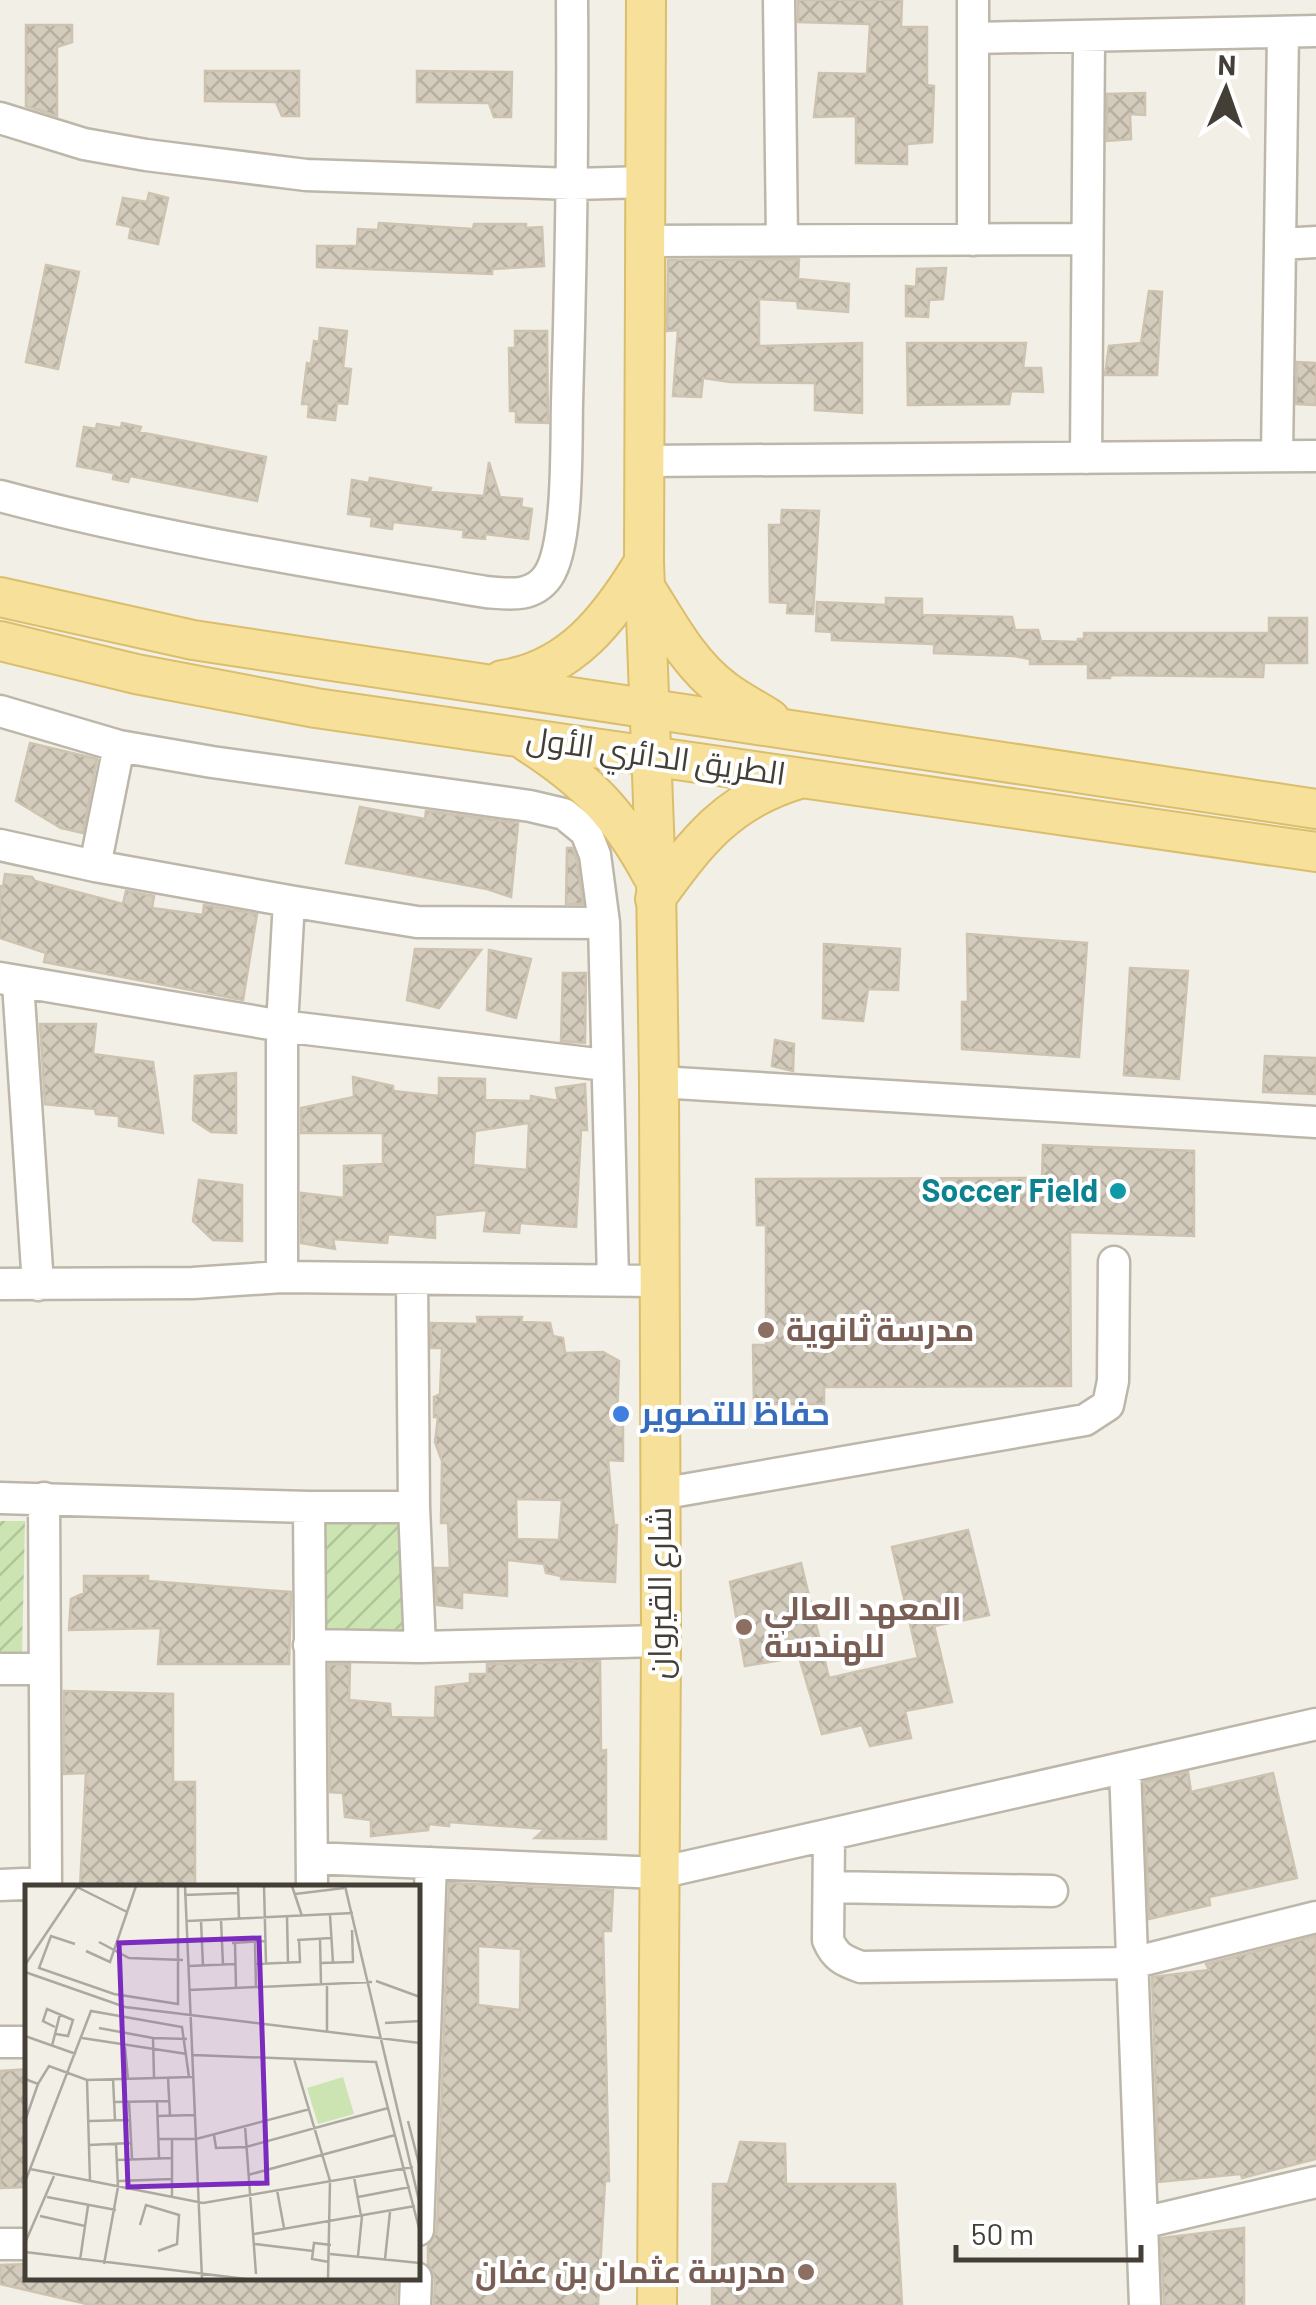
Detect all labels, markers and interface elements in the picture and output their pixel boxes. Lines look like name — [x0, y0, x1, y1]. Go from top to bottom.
north arrow — [1176, 40, 1276, 140]
text: N — [1217, 47, 1237, 81]
street label: الطريق الدائري الأول — [523, 717, 788, 799]
place label: Soccer Field — [922, 1170, 1098, 1208]
marker: Soccer Field — [1107, 1180, 1129, 1202]
place label: مدرسة ثانوية — [786, 1309, 974, 1349]
marker: مدرسة ثانوية — [755, 1319, 777, 1341]
place label: حفاظ للتصوير — [640, 1393, 830, 1433]
marker: حفاظ للتصوير — [610, 1403, 632, 1425]
street label: شارع القيروان — [639, 1507, 682, 1679]
place label: المعهد العالي للهندسة — [764, 1588, 962, 1666]
marker: المعهد العالي للهندسة — [733, 1616, 755, 1638]
inset map — [25, 1885, 420, 2280]
scale bar — [956, 2200, 1141, 2262]
text: 50 m — [971, 2215, 1034, 2251]
place label: مدرسة عثمان بن عفان — [475, 2251, 786, 2291]
marker: مدرسة عثمان بن عفان — [795, 2261, 817, 2283]

